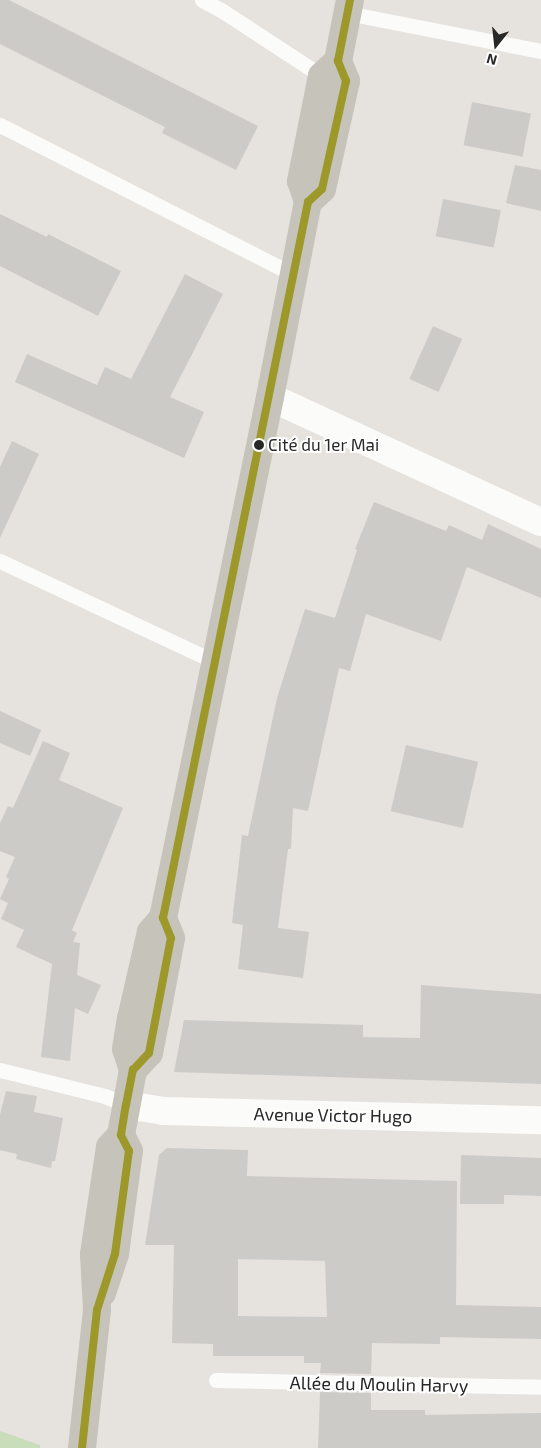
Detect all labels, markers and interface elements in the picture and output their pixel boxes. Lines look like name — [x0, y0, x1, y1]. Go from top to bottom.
north arrow — [471, 20, 521, 70]
text: N — [485, 50, 499, 69]
place label: Cité du 1er Mai — [268, 435, 379, 455]
marker: Cité du 1er Mai — [254, 440, 264, 450]
street label: Avenue Victor Hugo — [253, 1103, 413, 1127]
street label: Allée du Moulin Harvy — [290, 1372, 468, 1396]

